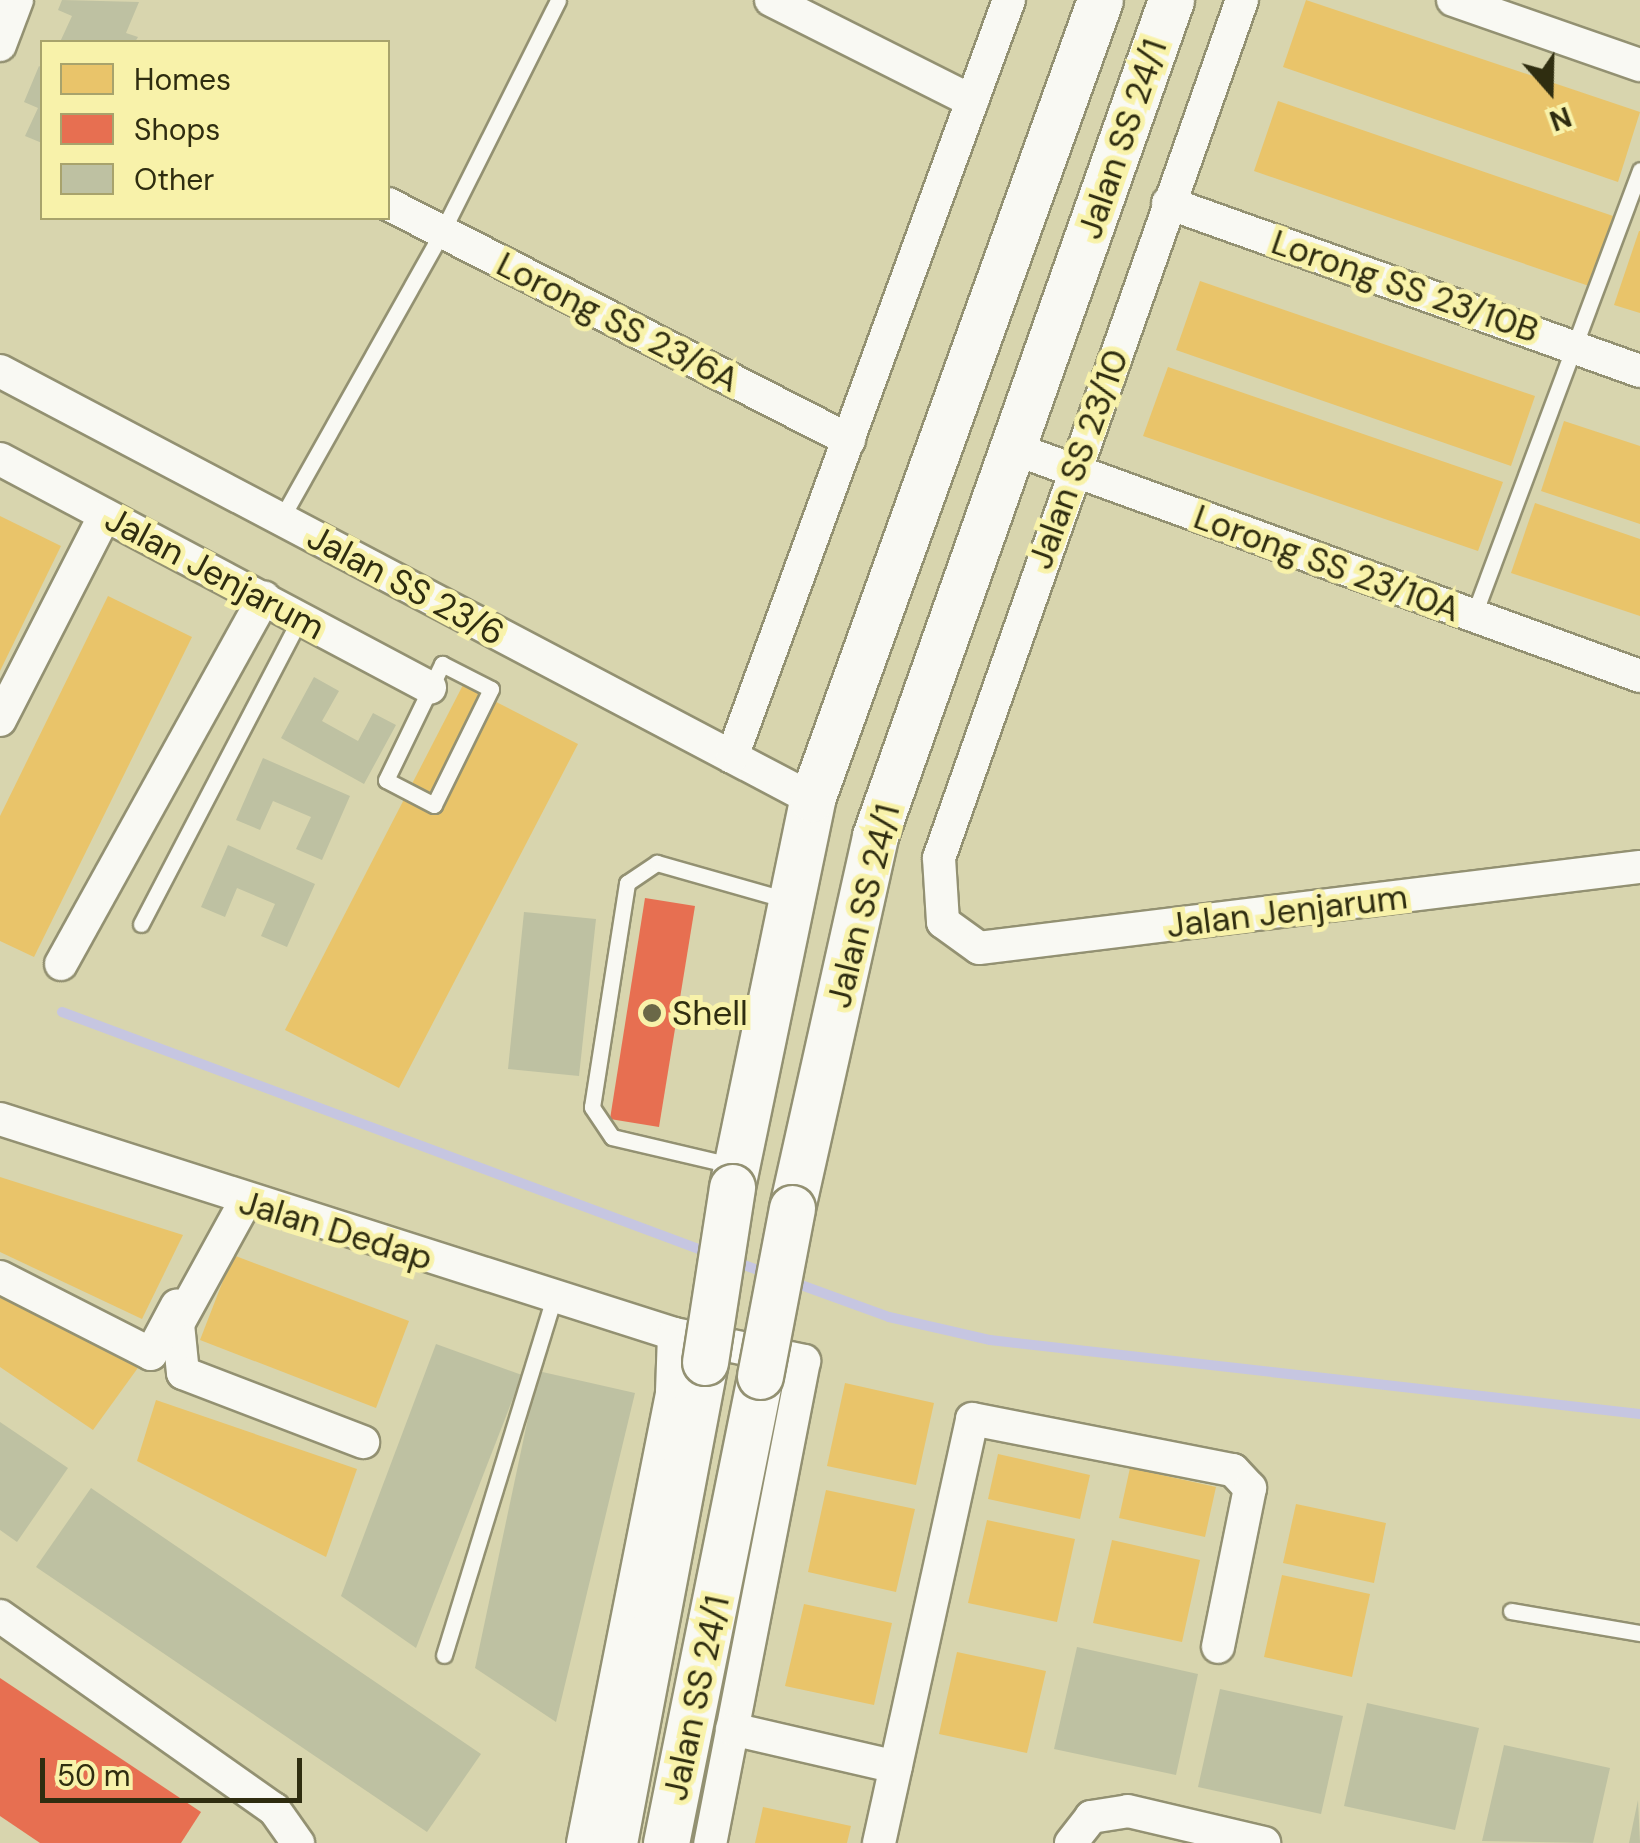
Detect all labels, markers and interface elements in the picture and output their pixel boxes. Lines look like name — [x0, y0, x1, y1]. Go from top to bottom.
street label: Jalan SS 24/1 — [1068, 34, 1176, 244]
legend — [40, 40, 390, 220]
north arrow — [1500, 40, 1600, 140]
text: Homes — [134, 60, 231, 99]
text: N — [1545, 98, 1576, 140]
text: Shops — [134, 110, 220, 149]
text: Other — [134, 160, 214, 199]
street label: Lorong SS 23/10B — [1266, 221, 1544, 351]
street label: Lorong SS 23/6A — [490, 243, 746, 401]
street label: Jalan SS 23/10 — [1019, 344, 1137, 574]
street label: Lorong SS 23/10A — [1188, 495, 1466, 631]
street label: Jalan Jenjarum — [98, 498, 332, 648]
street label: Jalan SS 23/6 — [301, 516, 511, 654]
street label: Jalan SS 24/1 — [817, 800, 909, 1012]
street label: Jalan Jenjarum — [1164, 875, 1410, 947]
place label: Shell — [672, 992, 748, 1034]
marker: Shell — [641, 1002, 663, 1024]
street label: Jalan Dedap — [234, 1181, 438, 1279]
street label: Jalan SS 24/1 — [654, 1592, 738, 1804]
scale bar — [45, 1738, 308, 1800]
text: 50 m — [57, 1756, 131, 1795]

